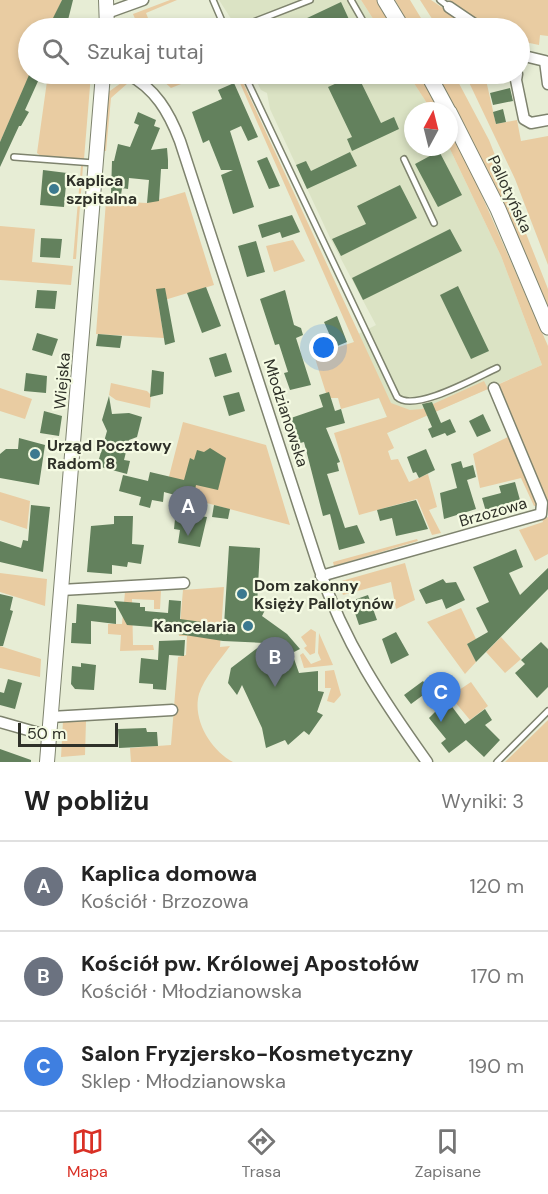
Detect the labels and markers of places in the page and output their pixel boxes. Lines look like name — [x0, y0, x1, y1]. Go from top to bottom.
place label: Kaplica szpitalna — [66, 170, 137, 209]
marker: Kaplica szpitalna — [47, 182, 61, 196]
place label: Urząd Pocztowy Radom 8 — [47, 435, 172, 474]
marker: Urząd Pocztowy Radom 8 — [28, 447, 42, 461]
pin: A — [168, 486, 207, 536]
place label: Dom zakonny Księży Pallotynów — [254, 575, 394, 614]
marker: Dom zakonny Księży Pallotynów — [235, 587, 249, 601]
place label: Kancelaria — [154, 616, 236, 637]
marker: Kancelaria — [241, 619, 255, 633]
pin: B — [256, 638, 294, 687]
pin: C — [422, 672, 460, 722]

